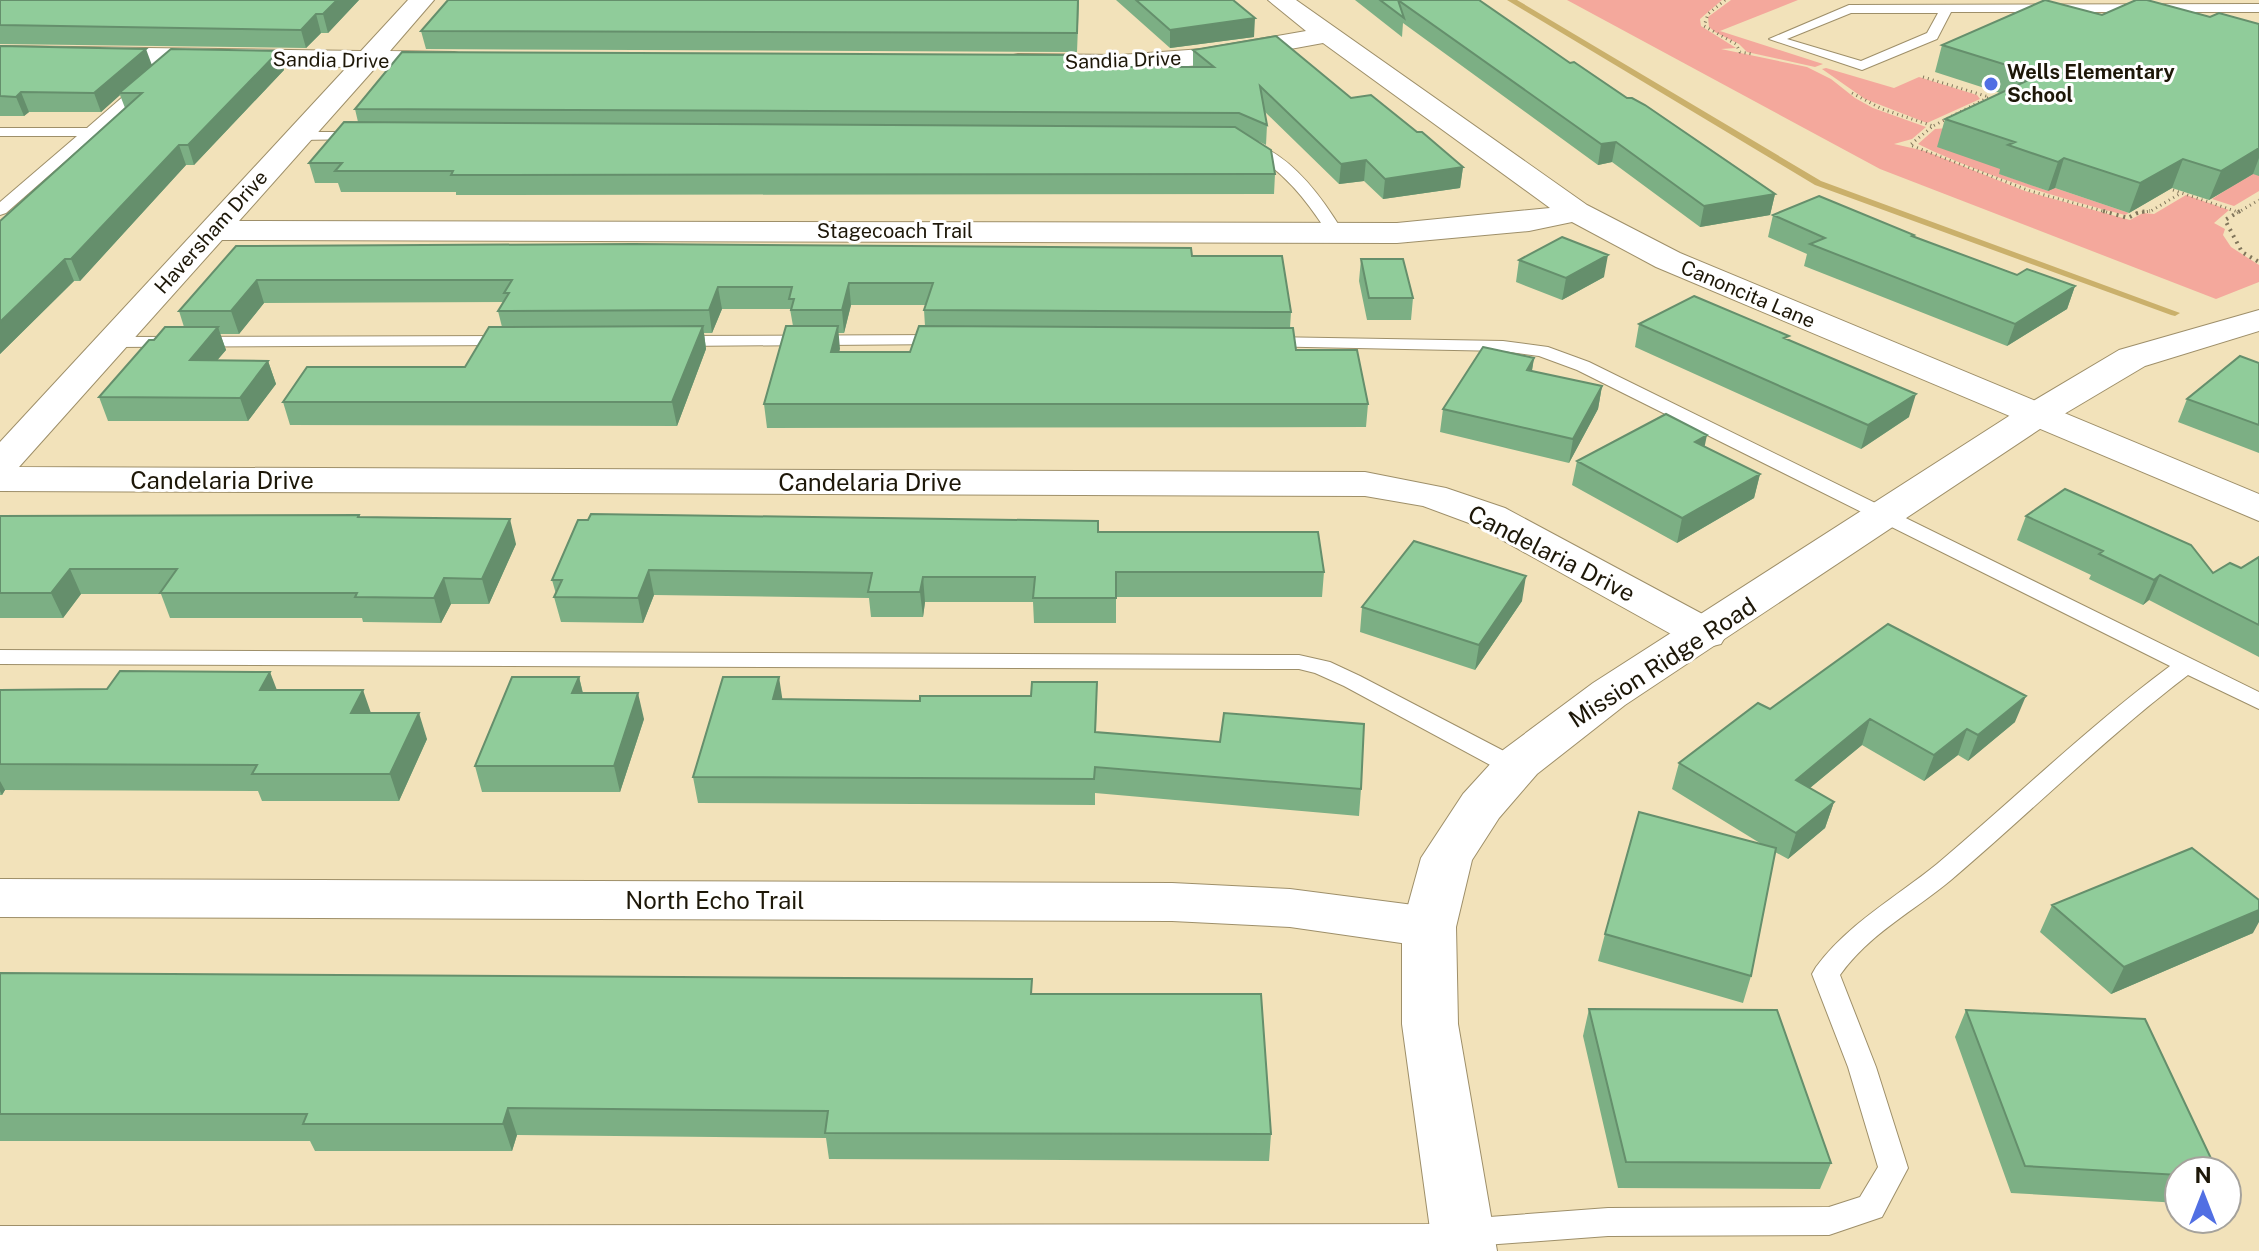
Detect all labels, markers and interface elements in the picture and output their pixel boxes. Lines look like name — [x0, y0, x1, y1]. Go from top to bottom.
street label: Sandia Drive — [1064, 46, 1182, 74]
street label: Sandia Drive — [272, 47, 390, 73]
place label: Wells Elementary School — [2007, 60, 2175, 107]
marker: Wells Elementary School — [1982, 75, 2000, 93]
street label: Haversham Drive — [149, 165, 273, 299]
street label: Stagecoach Trail — [817, 219, 973, 243]
street label: Canoncita Lane — [1677, 255, 1819, 333]
street label: Candelaria Drive — [130, 466, 314, 494]
street label: Candelaria Drive — [778, 468, 962, 496]
street label: Candelaria Drive — [1464, 499, 1640, 607]
street label: Mission Ridge Road — [1563, 591, 1761, 733]
street label: North Echo Trail — [625, 886, 805, 914]
north arrow — [2163, 1155, 2243, 1235]
text: N — [2194, 1162, 2212, 1188]

